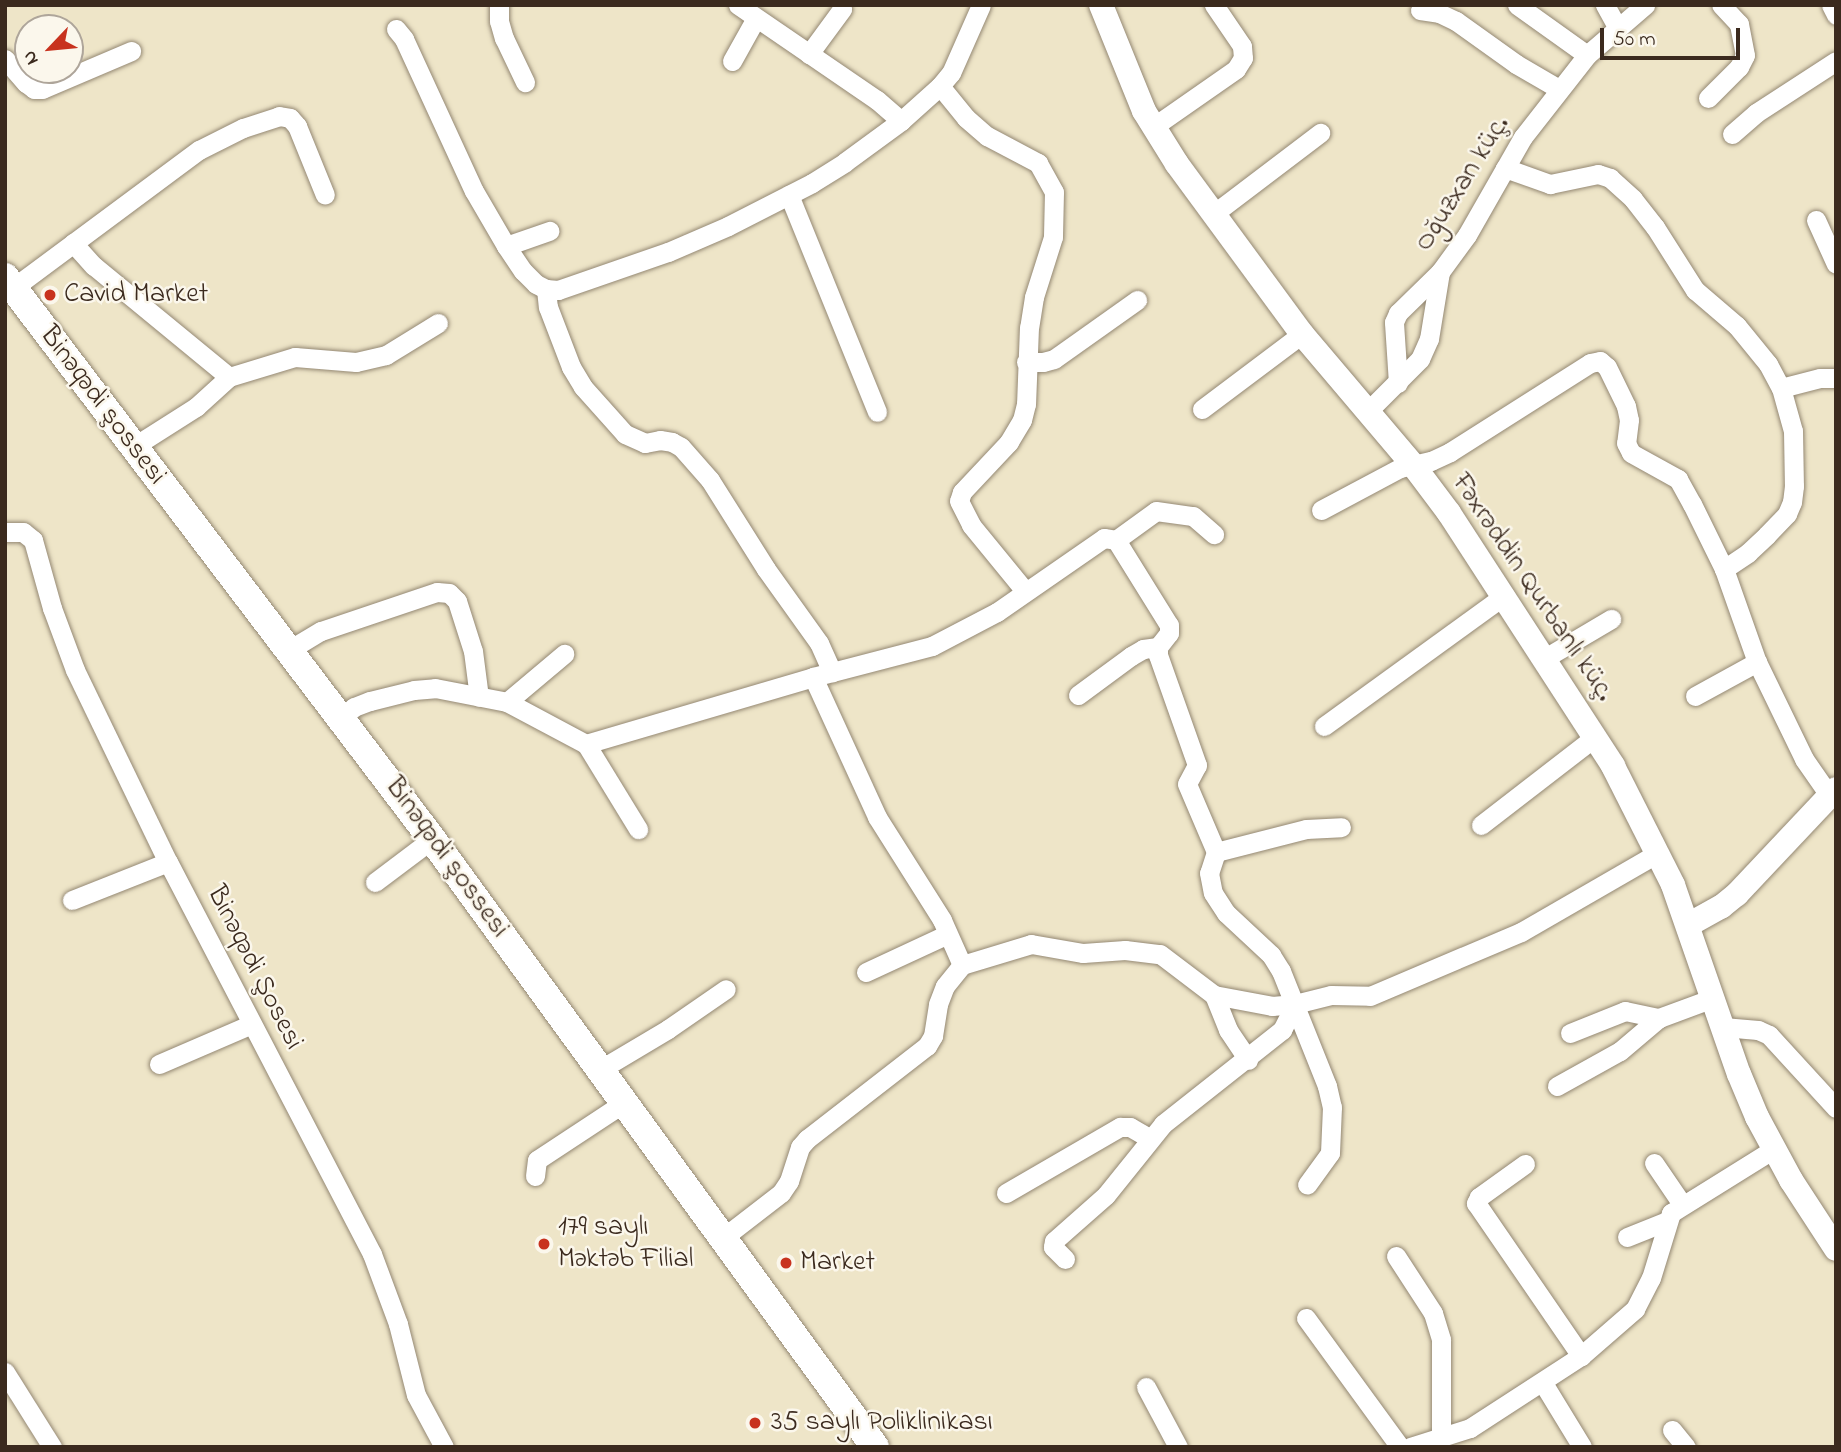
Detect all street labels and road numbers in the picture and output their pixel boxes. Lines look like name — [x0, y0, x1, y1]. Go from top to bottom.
street label: Oğuzxan küç. — [1408, 110, 1518, 258]
street label: Binəqədi şossesi — [31, 320, 173, 492]
street label: Fəxrəddin Qurbanlı küç. — [1443, 468, 1621, 708]
street label: Binəqədi şossesi — [377, 771, 515, 945]
street label: Binəqədi Şosesi — [198, 880, 310, 1056]

